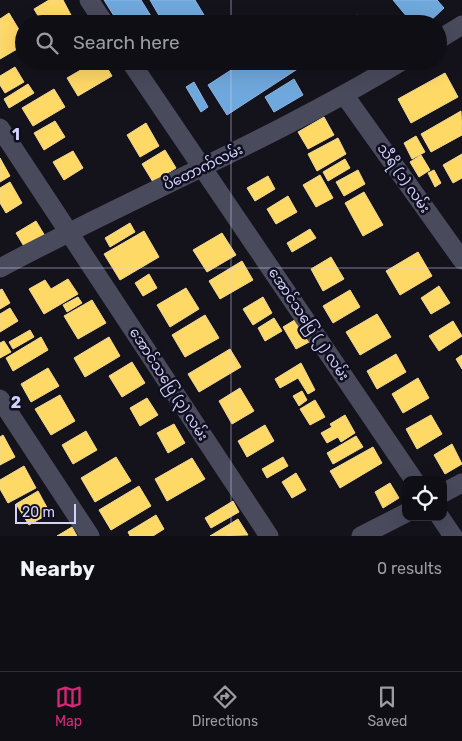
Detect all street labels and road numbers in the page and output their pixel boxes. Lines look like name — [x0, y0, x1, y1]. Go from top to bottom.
street label: ပိတောက်လမ်း — [160, 139, 246, 194]
street label: သီရိ (၁) လမ်း — [371, 139, 435, 218]
street label: အောင်သပြေ (၂) လမ်း — [262, 264, 354, 385]
street label: အောင်သပြေ (၃) လမ်း — [123, 324, 213, 446]

